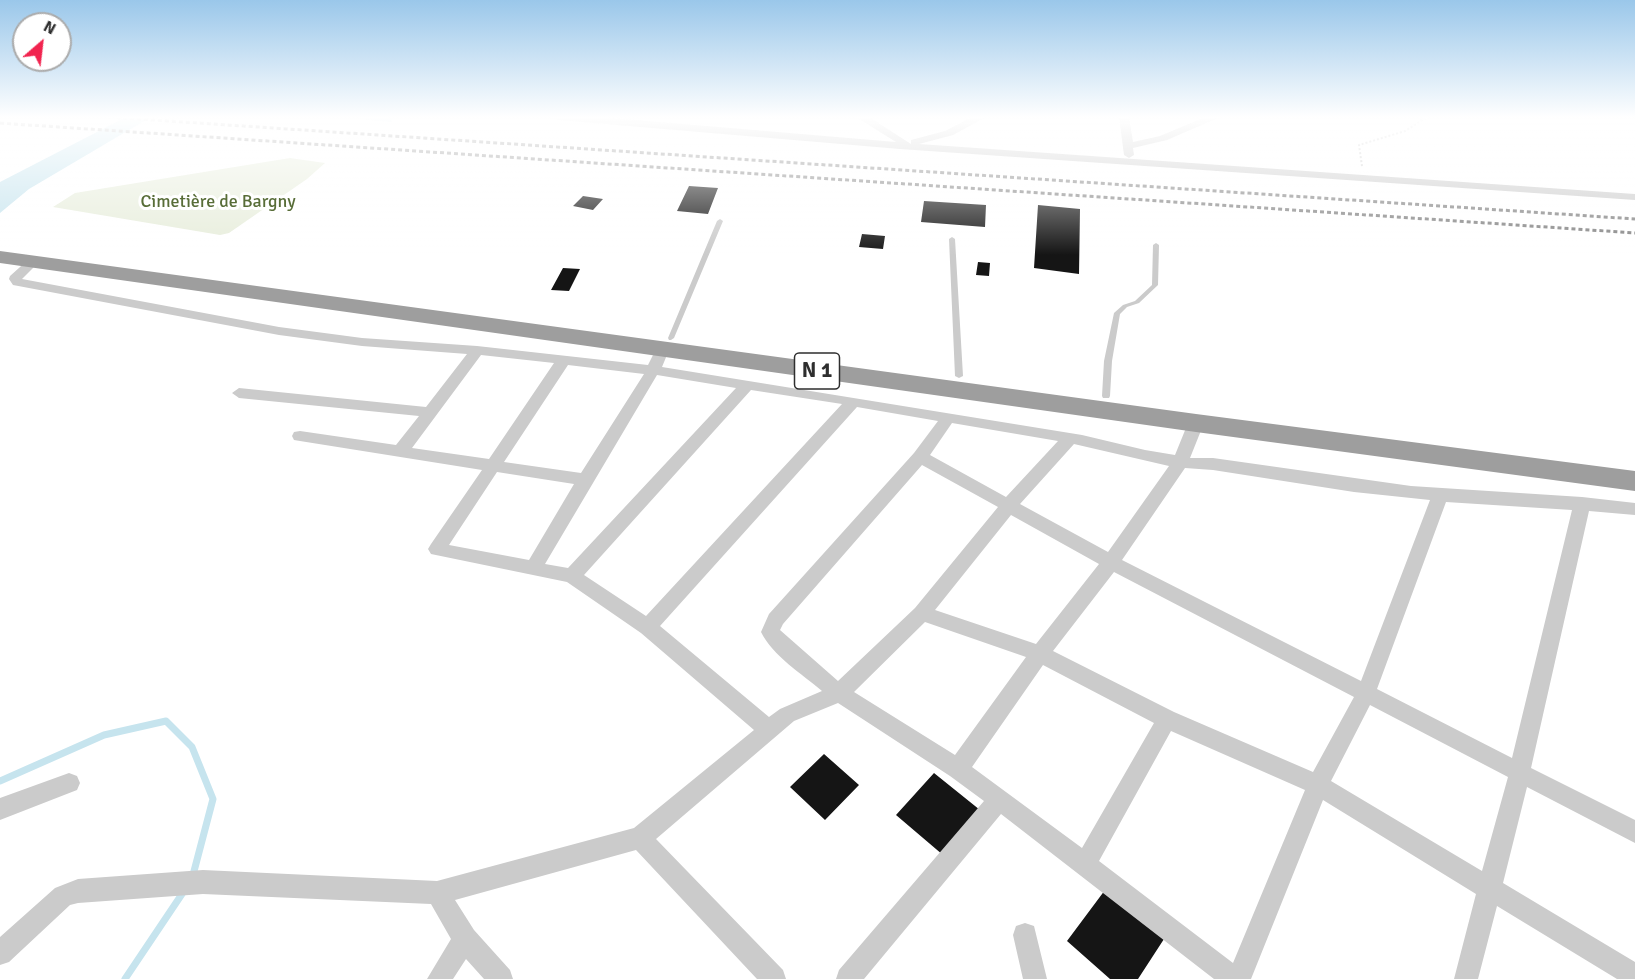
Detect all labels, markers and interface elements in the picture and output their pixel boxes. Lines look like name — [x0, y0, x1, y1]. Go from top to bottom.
north arrow — [12, 12, 72, 72]
text: N — [40, 16, 59, 39]
park label: Cimetière de Bargny — [140, 191, 296, 213]
road number: N 1 — [794, 353, 840, 389]

